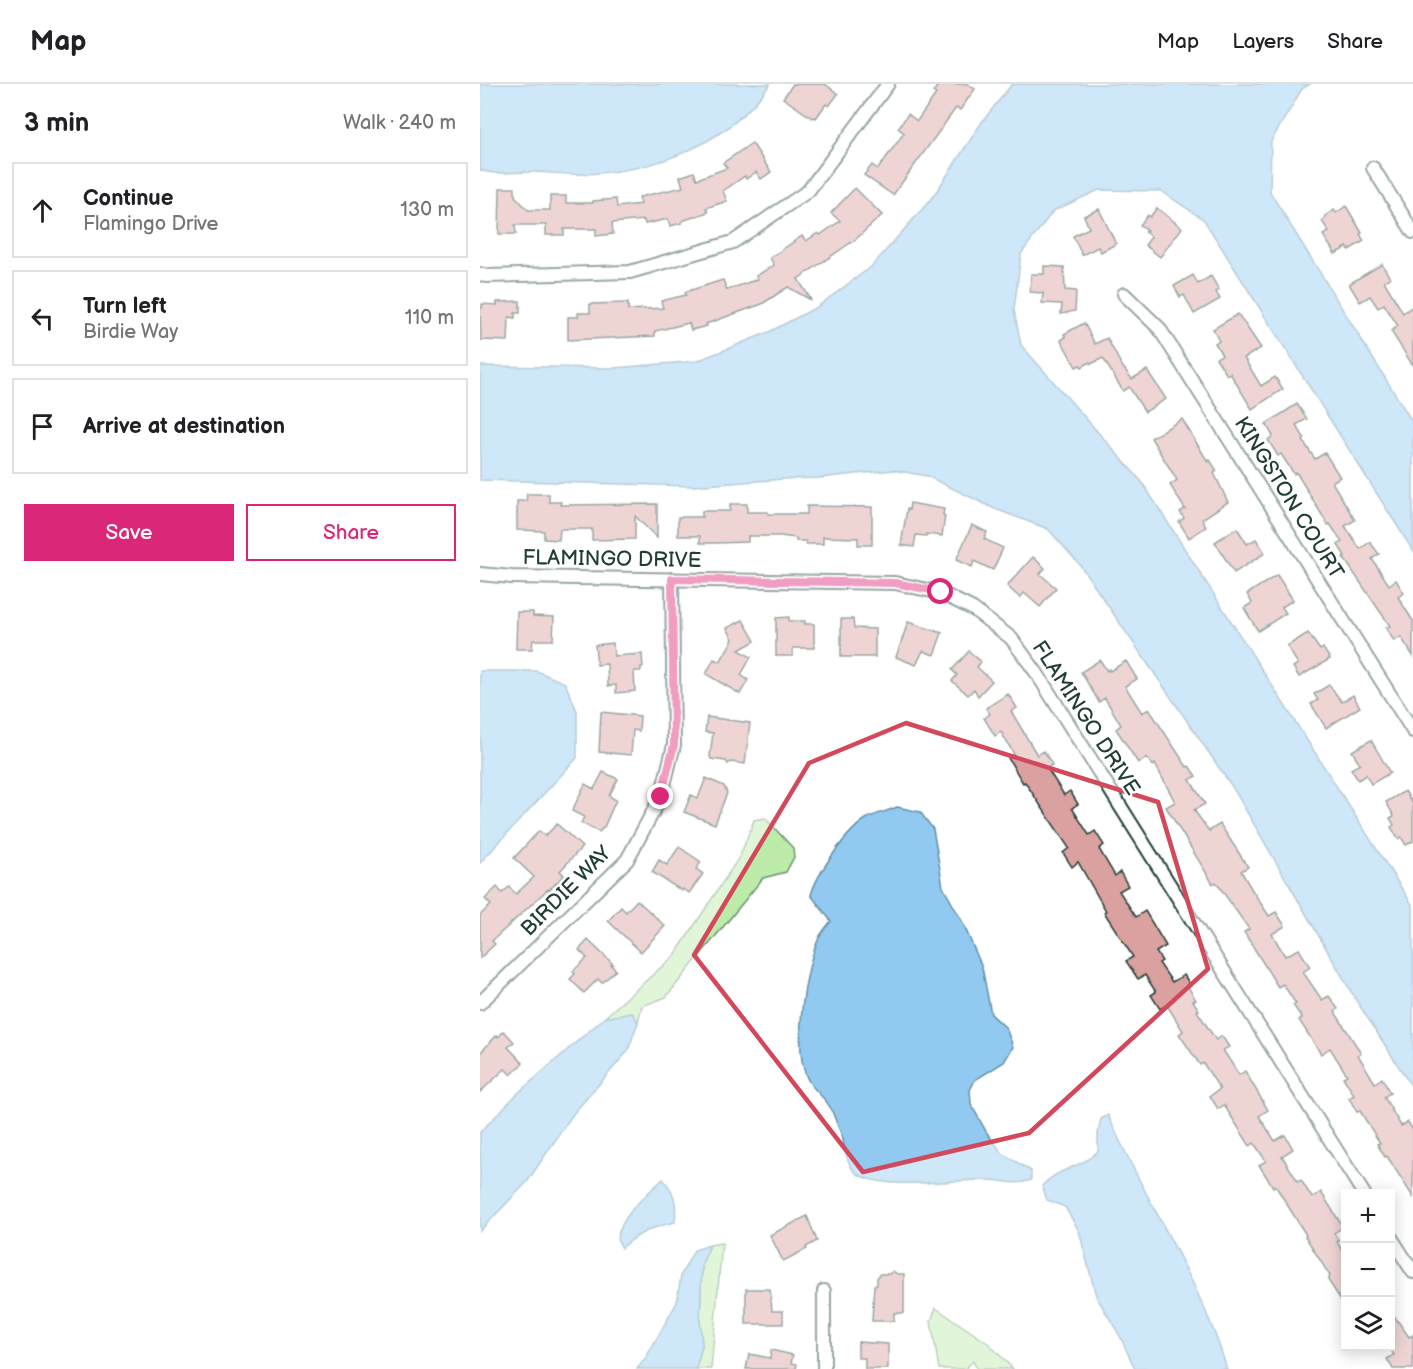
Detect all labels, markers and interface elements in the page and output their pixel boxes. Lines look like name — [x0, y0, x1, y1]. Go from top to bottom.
text: Map — [30, 25, 86, 58]
text: Map — [1157, 29, 1199, 54]
text: Layers — [1232, 29, 1294, 54]
text: Share — [1327, 29, 1383, 54]
text: 3 min — [24, 108, 89, 139]
text: Walk · 240 m — [343, 111, 456, 135]
text: Continue — [83, 185, 173, 212]
icon: ahead — [26, 194, 59, 227]
text: 130 m — [400, 198, 454, 222]
text: Flamingo Drive — [83, 212, 218, 236]
text: Turn left — [83, 293, 167, 320]
icon: left — [26, 302, 59, 335]
text: 110 m — [405, 306, 454, 330]
text: Birdie Way — [83, 320, 178, 344]
icon: arrive — [26, 410, 59, 443]
street label: KINGSTON COURT — [1229, 412, 1349, 584]
text: Arrive at destination — [83, 413, 285, 440]
button: Save — [24, 504, 234, 561]
button: Share — [246, 504, 456, 561]
street label: FLAMINGO DRIVE — [522, 545, 702, 573]
route start — [927, 578, 953, 604]
street label: FLAMINGO DRIVE — [1027, 636, 1145, 800]
route end — [647, 783, 673, 809]
street label: BIRDIE WAY — [516, 840, 617, 941]
map controls — [1341, 1189, 1395, 1351]
button: + — [1341, 1189, 1395, 1243]
button: − — [1341, 1243, 1395, 1297]
button: layers — [1341, 1297, 1395, 1351]

